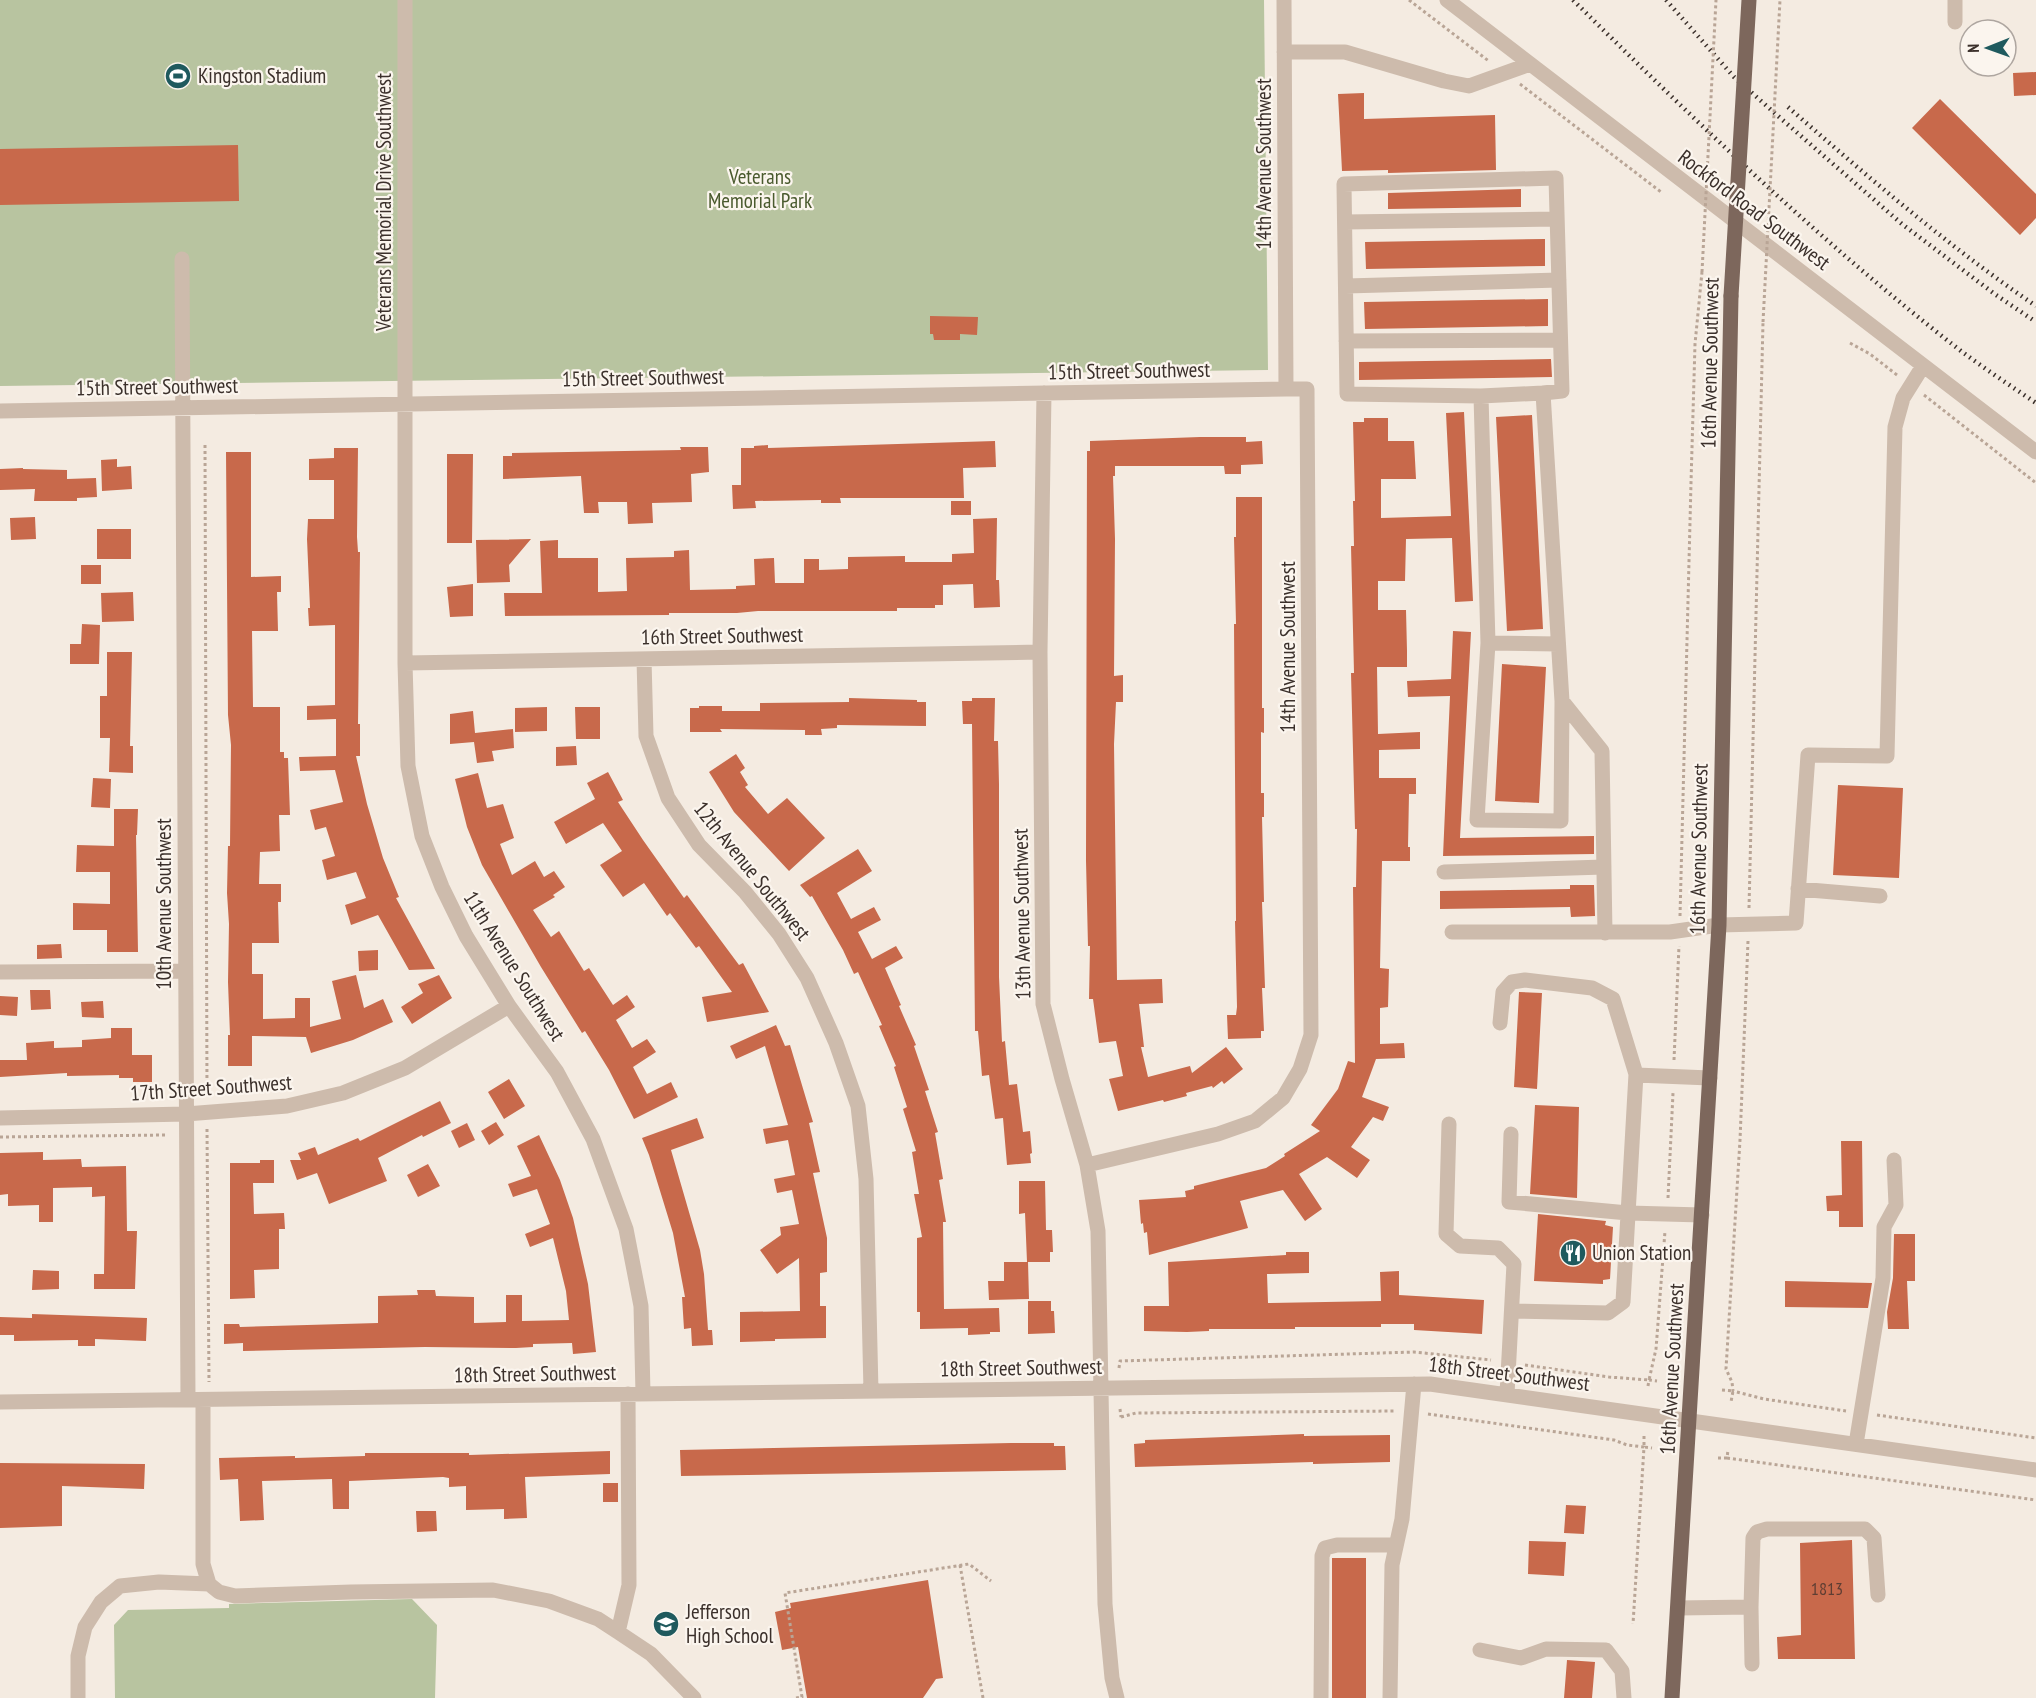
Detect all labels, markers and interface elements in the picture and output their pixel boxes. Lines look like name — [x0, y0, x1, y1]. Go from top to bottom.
north arrow — [1958, 18, 2018, 78]
text: N — [1963, 44, 1983, 53]
sports icon: Kingston Stadium — [163, 61, 193, 91]
place label: Kingston Stadium — [198, 62, 326, 89]
street label: Veterans Memorial Drive Southwest — [370, 73, 397, 332]
street label: 14th Avenue Southwest — [1250, 78, 1277, 250]
street label: Rockford Road Southwest — [1673, 144, 1836, 276]
park label: Veterans Memorial Park — [708, 163, 812, 214]
street label: 16th Avenue Southwest — [1695, 277, 1724, 449]
street label: 15th Street Southwest — [1048, 356, 1211, 385]
street label: 15th Street Southwest — [562, 363, 725, 392]
street label: 15th Street Southwest — [76, 372, 239, 401]
street label: 14th Avenue Southwest — [1274, 561, 1301, 733]
street label: 16th Street Southwest — [641, 621, 804, 650]
street label: 16th Avenue Southwest — [1684, 763, 1713, 935]
street label: 12th Avenue Southwest — [688, 796, 817, 946]
street label: 10th Avenue Southwest — [150, 818, 177, 990]
street label: 13th Avenue Southwest — [1007, 828, 1036, 1000]
street label: 11th Avenue Southwest — [458, 886, 571, 1046]
street label: 17th Street Southwest — [129, 1068, 293, 1107]
restaurant icon: Union Station — [1558, 1238, 1588, 1268]
place label: Union Station — [1592, 1239, 1691, 1266]
street label: 16th Avenue Southwest — [1654, 1283, 1689, 1455]
street label: 18th Street Southwest — [1427, 1350, 1591, 1397]
street label: 18th Street Southwest — [940, 1353, 1103, 1382]
street label: 18th Street Southwest — [454, 1359, 617, 1388]
house number: 1813 — [1811, 1577, 1843, 1600]
place label: Jefferson High School — [685, 1598, 773, 1649]
school or university icon: Jefferson High School — [651, 1609, 681, 1639]

